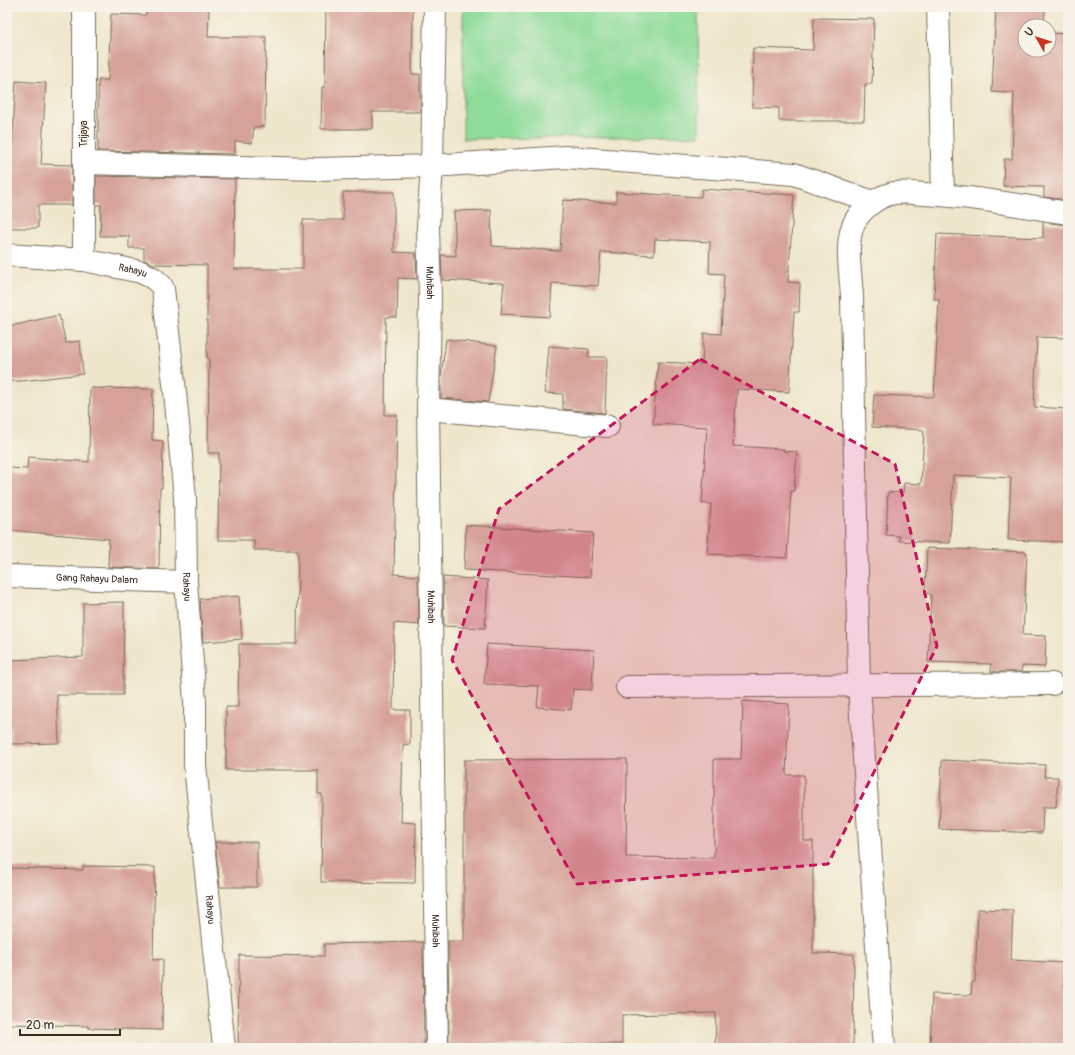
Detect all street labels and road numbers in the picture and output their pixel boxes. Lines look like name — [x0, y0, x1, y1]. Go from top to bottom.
street label: Trijaya — [78, 120, 90, 147]
street label: Rahayu — [117, 261, 149, 280]
street label: Muhibah — [423, 266, 436, 300]
street label: Gang Rahayu Dalam — [56, 572, 138, 586]
street label: Rahayu — [180, 572, 193, 602]
street label: Muhibah — [425, 590, 437, 624]
street label: Rahayu — [202, 895, 217, 925]
street label: Muhibah — [429, 914, 442, 948]

